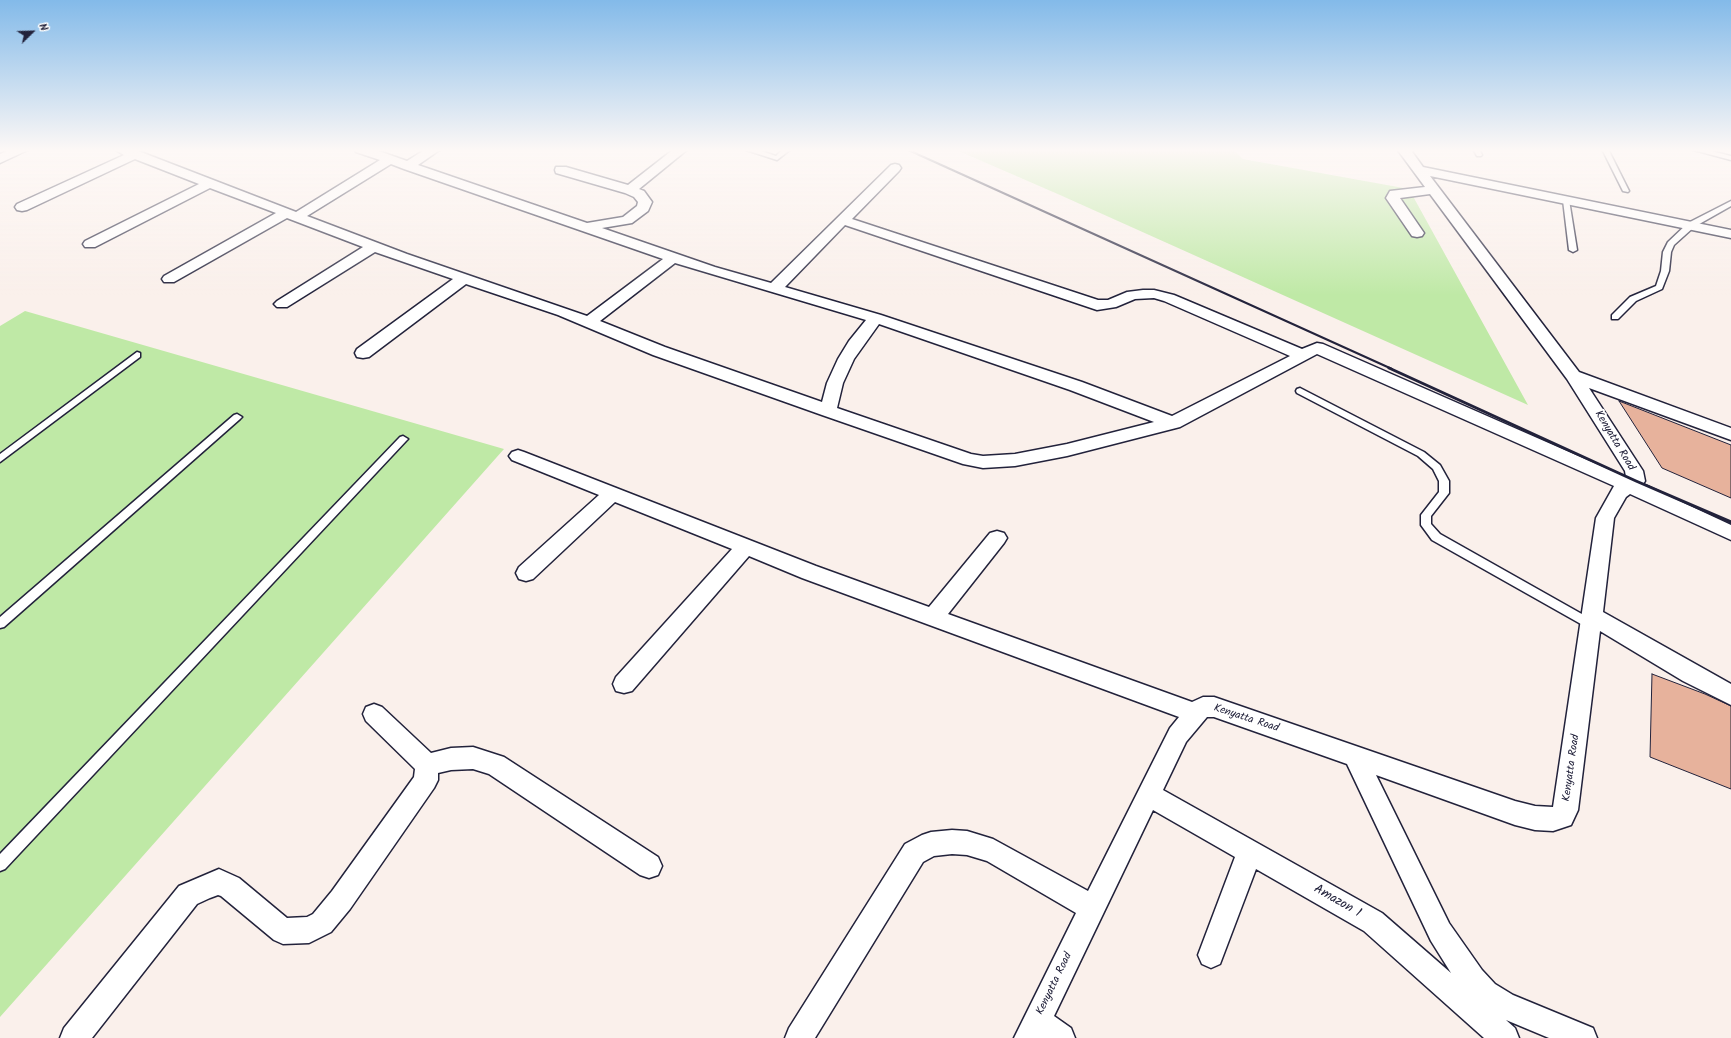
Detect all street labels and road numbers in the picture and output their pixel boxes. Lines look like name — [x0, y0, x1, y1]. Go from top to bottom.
street label: Kenyatta Road — [1591, 409, 1637, 473]
street label: Kenyatta Road — [1212, 702, 1280, 736]
street label: Kenyatta Road — [1561, 734, 1583, 802]
street label: Amazon 1 — [1311, 882, 1363, 922]
street label: Kenyatta Road — [1034, 951, 1076, 1017]

